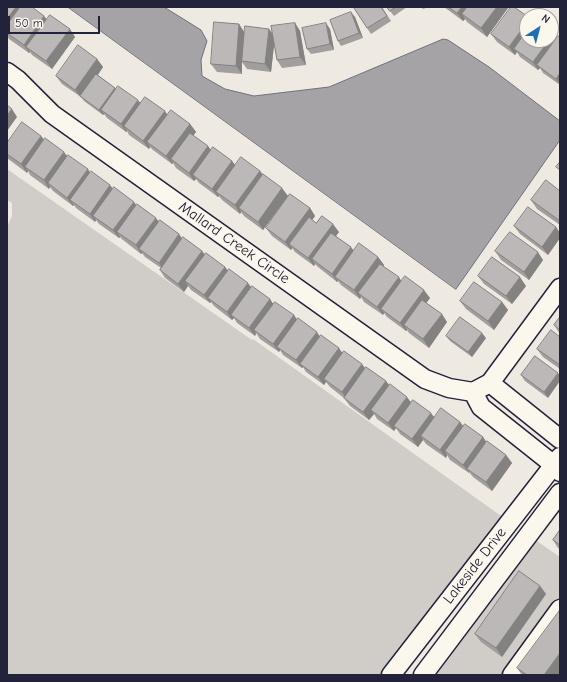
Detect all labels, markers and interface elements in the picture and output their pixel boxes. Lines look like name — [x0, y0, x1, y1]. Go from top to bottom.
scale bar — [10, 8, 102, 34]
north arrow — [519, 8, 559, 48]
text: N — [539, 11, 552, 26]
text: 50 m — [15, 16, 43, 30]
street label: Mallard Creek Circle — [175, 198, 293, 288]
street label: Lakeside Drive — [440, 524, 510, 608]

